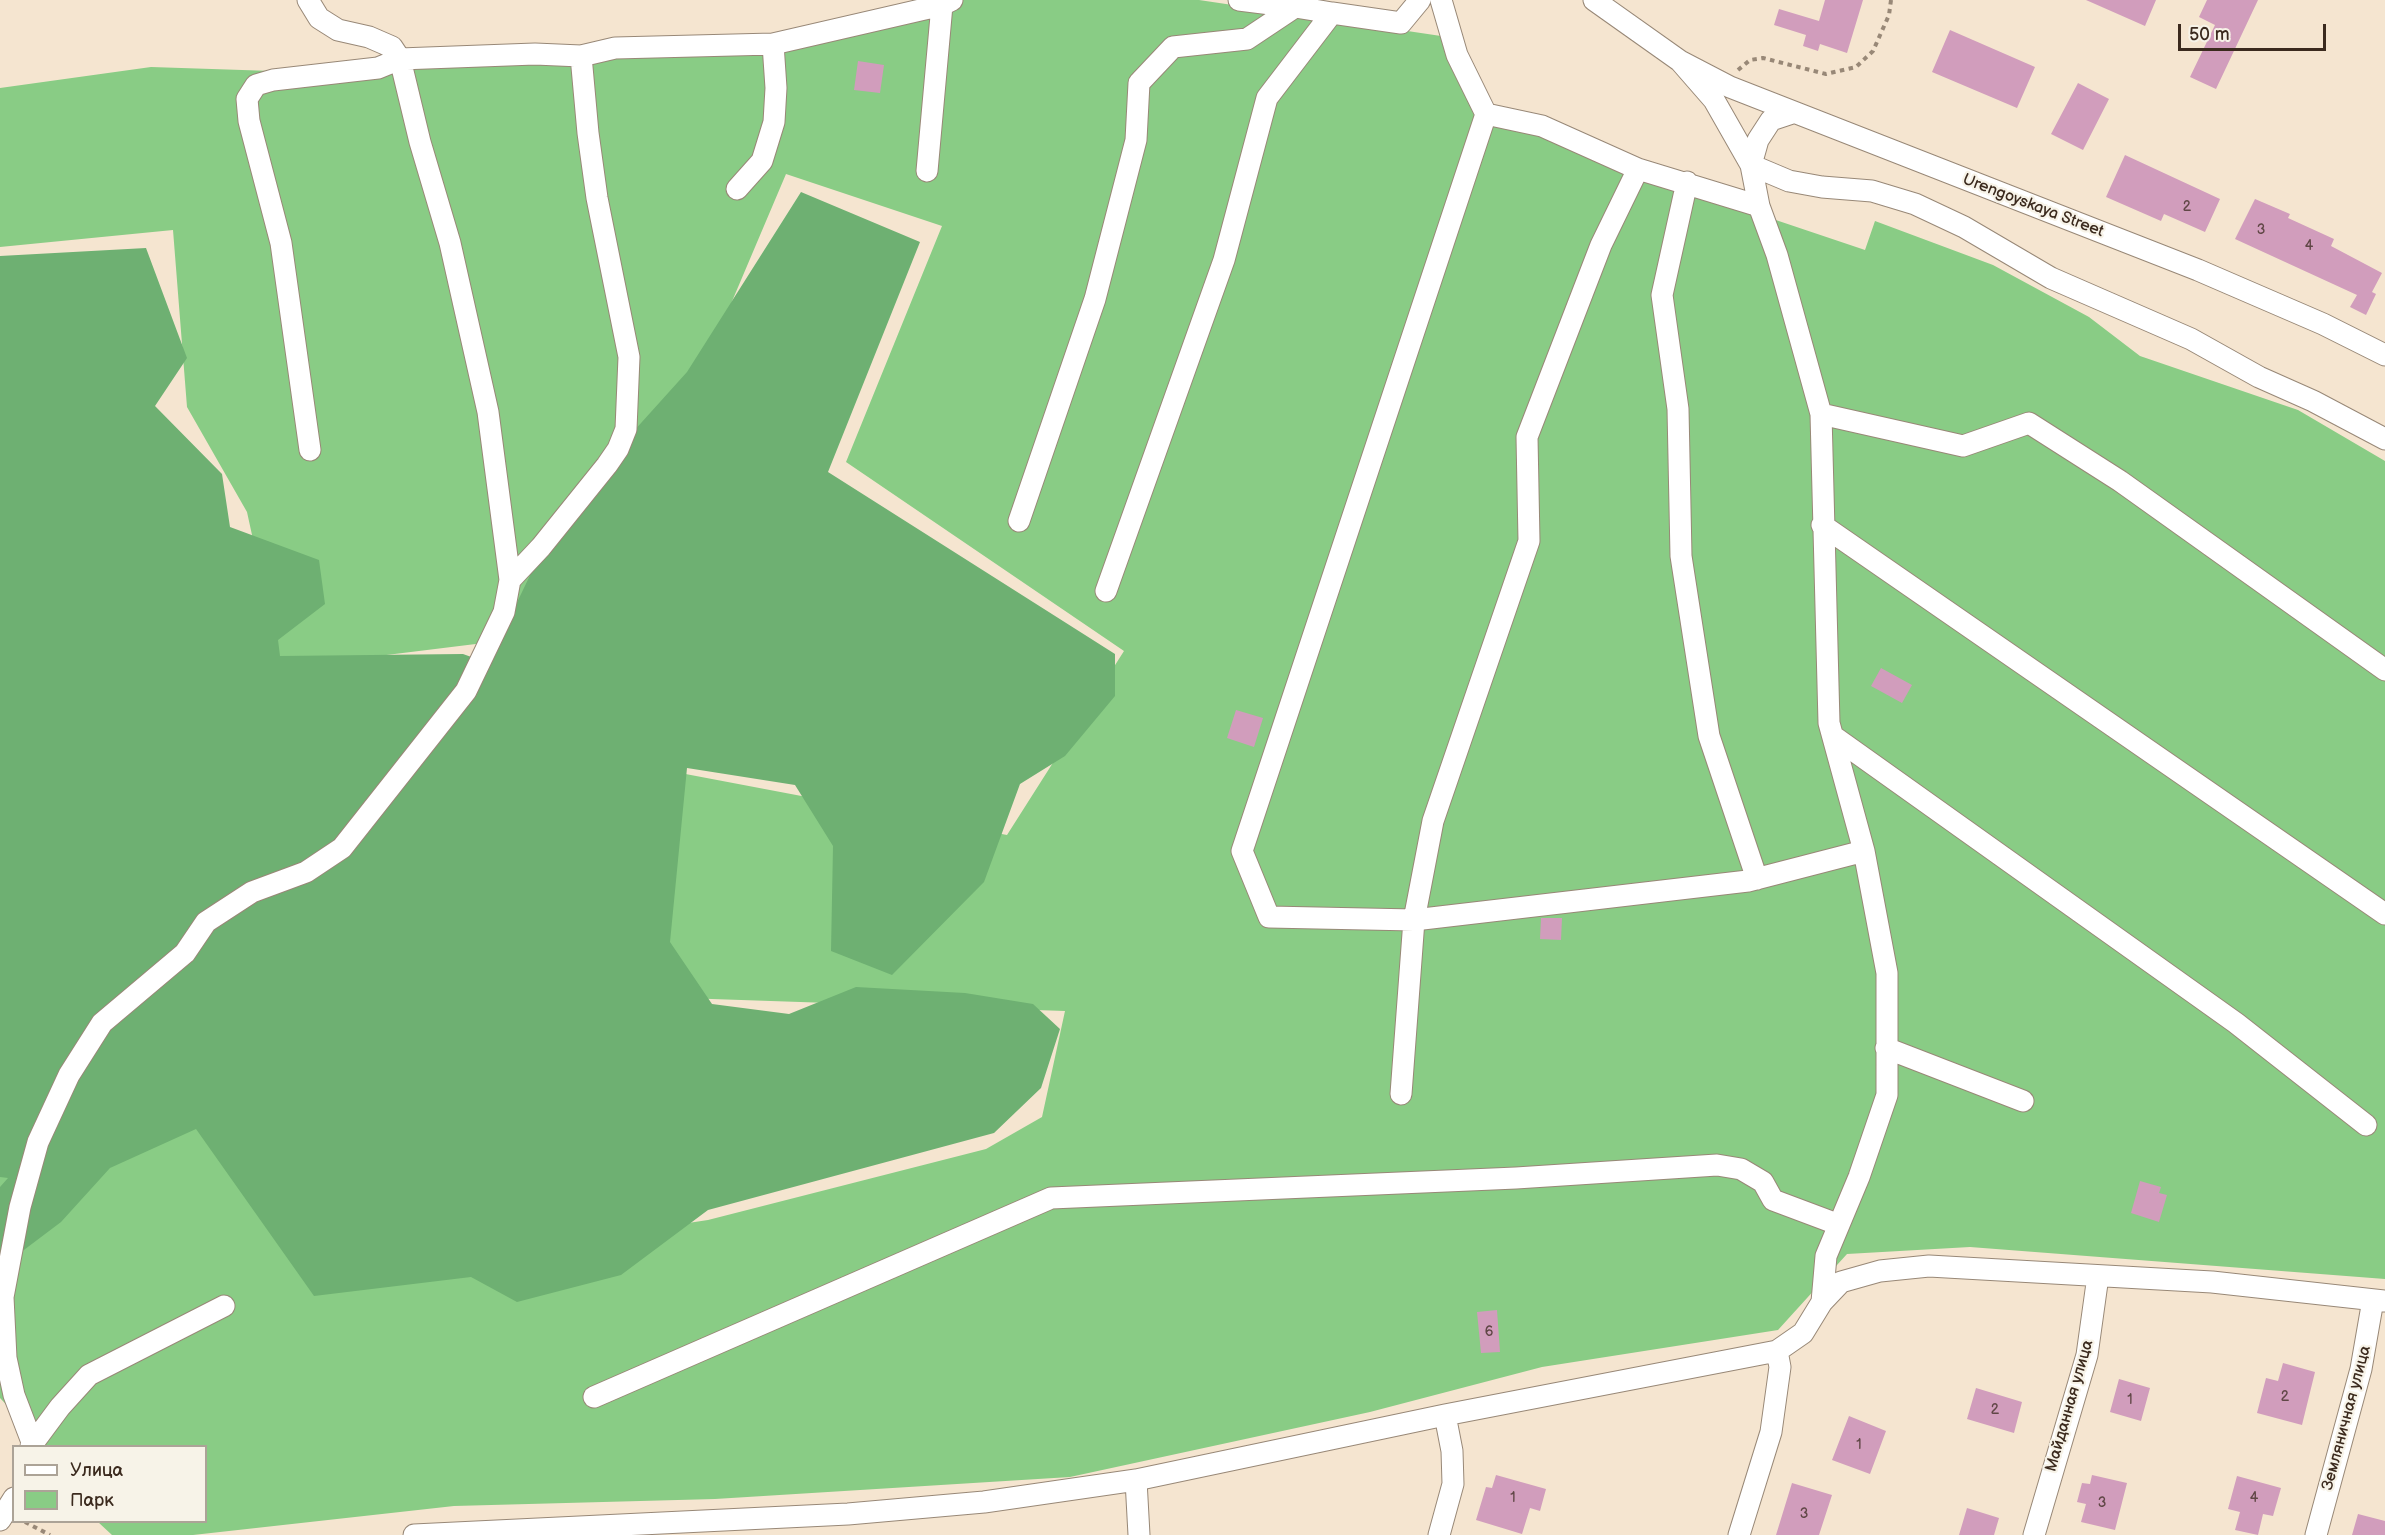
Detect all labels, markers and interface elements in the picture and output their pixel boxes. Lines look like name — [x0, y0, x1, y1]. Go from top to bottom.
scale bar — [2181, 12, 2330, 50]
text: 50 m — [2189, 24, 2230, 45]
street label: Urengoyskaya Street — [1960, 170, 2106, 242]
house number: 2 — [2183, 199, 2191, 215]
house number: 3 — [2257, 222, 2265, 238]
house number: 4 — [2305, 238, 2313, 254]
house number: 6 — [1485, 1324, 1493, 1340]
street label: Майданная улица — [2042, 1338, 2098, 1474]
street label: Земляничная улица — [2318, 1344, 2376, 1492]
house number: 2 — [2281, 1389, 2289, 1405]
house number: 1 — [2127, 1392, 2133, 1408]
house number: 2 — [1991, 1402, 1999, 1418]
house number: 1 — [1856, 1437, 1862, 1453]
legend — [12, 1445, 207, 1523]
text: Улица — [70, 1460, 123, 1481]
text: Парк — [70, 1490, 114, 1511]
house number: 1 — [1510, 1490, 1516, 1506]
house number: 4 — [2250, 1490, 2258, 1506]
house number: 3 — [2098, 1495, 2106, 1511]
house number: 3 — [1800, 1506, 1808, 1522]

